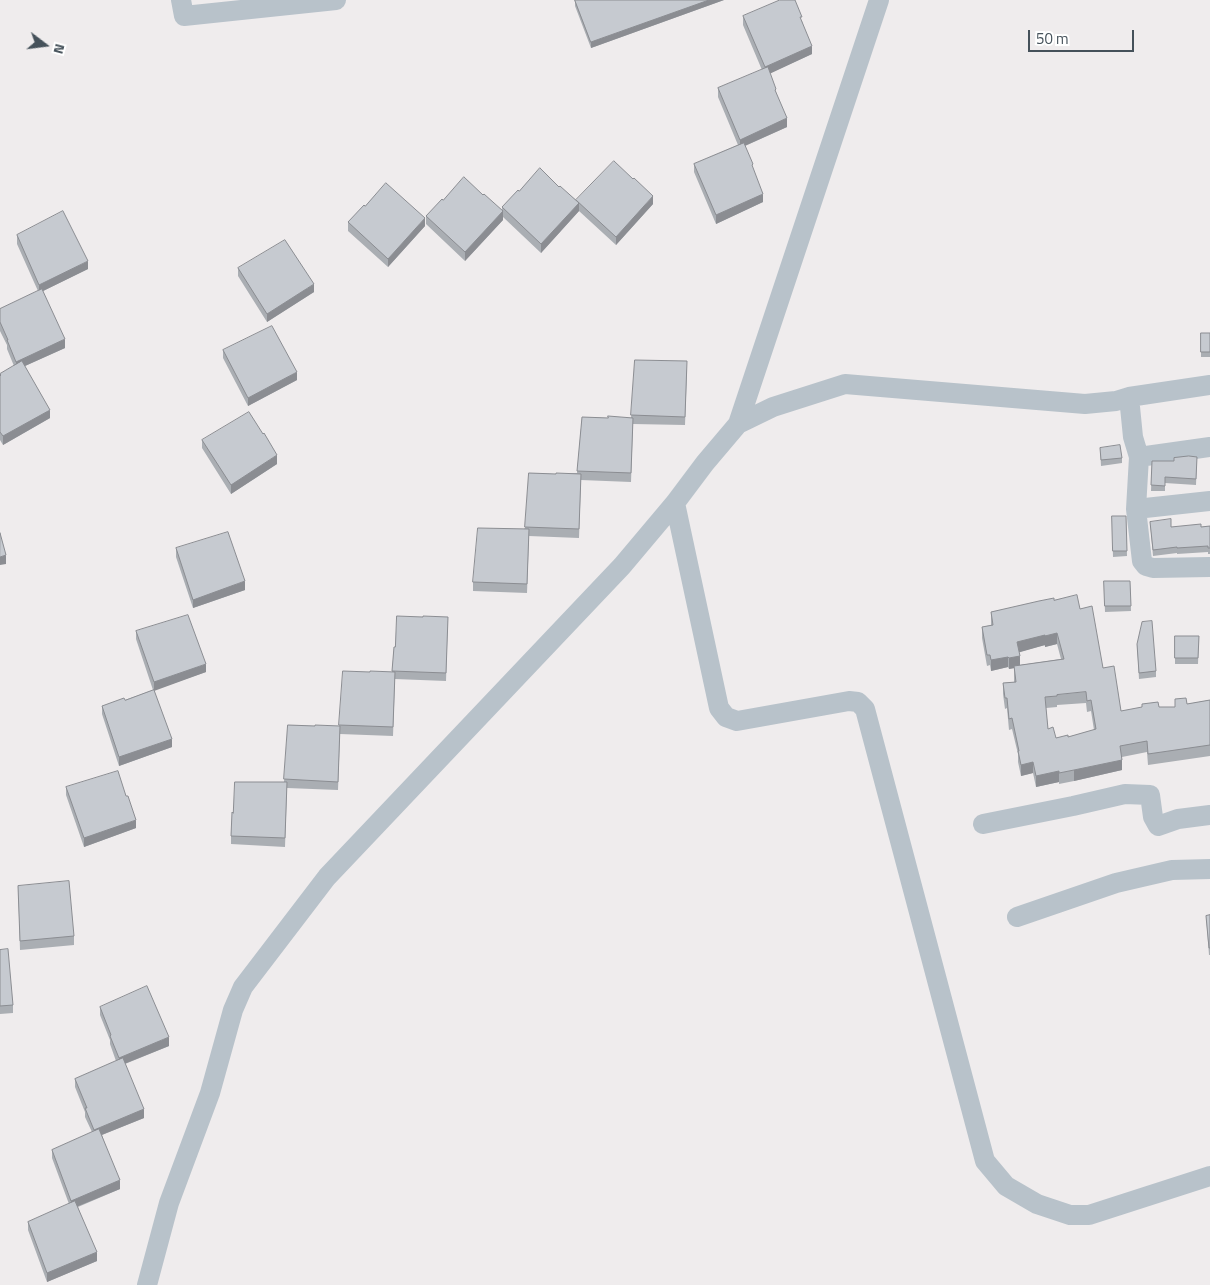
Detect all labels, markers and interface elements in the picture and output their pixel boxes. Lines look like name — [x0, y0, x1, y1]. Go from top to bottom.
north arrow — [20, 20, 70, 70]
scale bar — [1030, 20, 1136, 52]
text: 50 m — [1036, 27, 1069, 50]
text: N — [49, 42, 71, 56]

